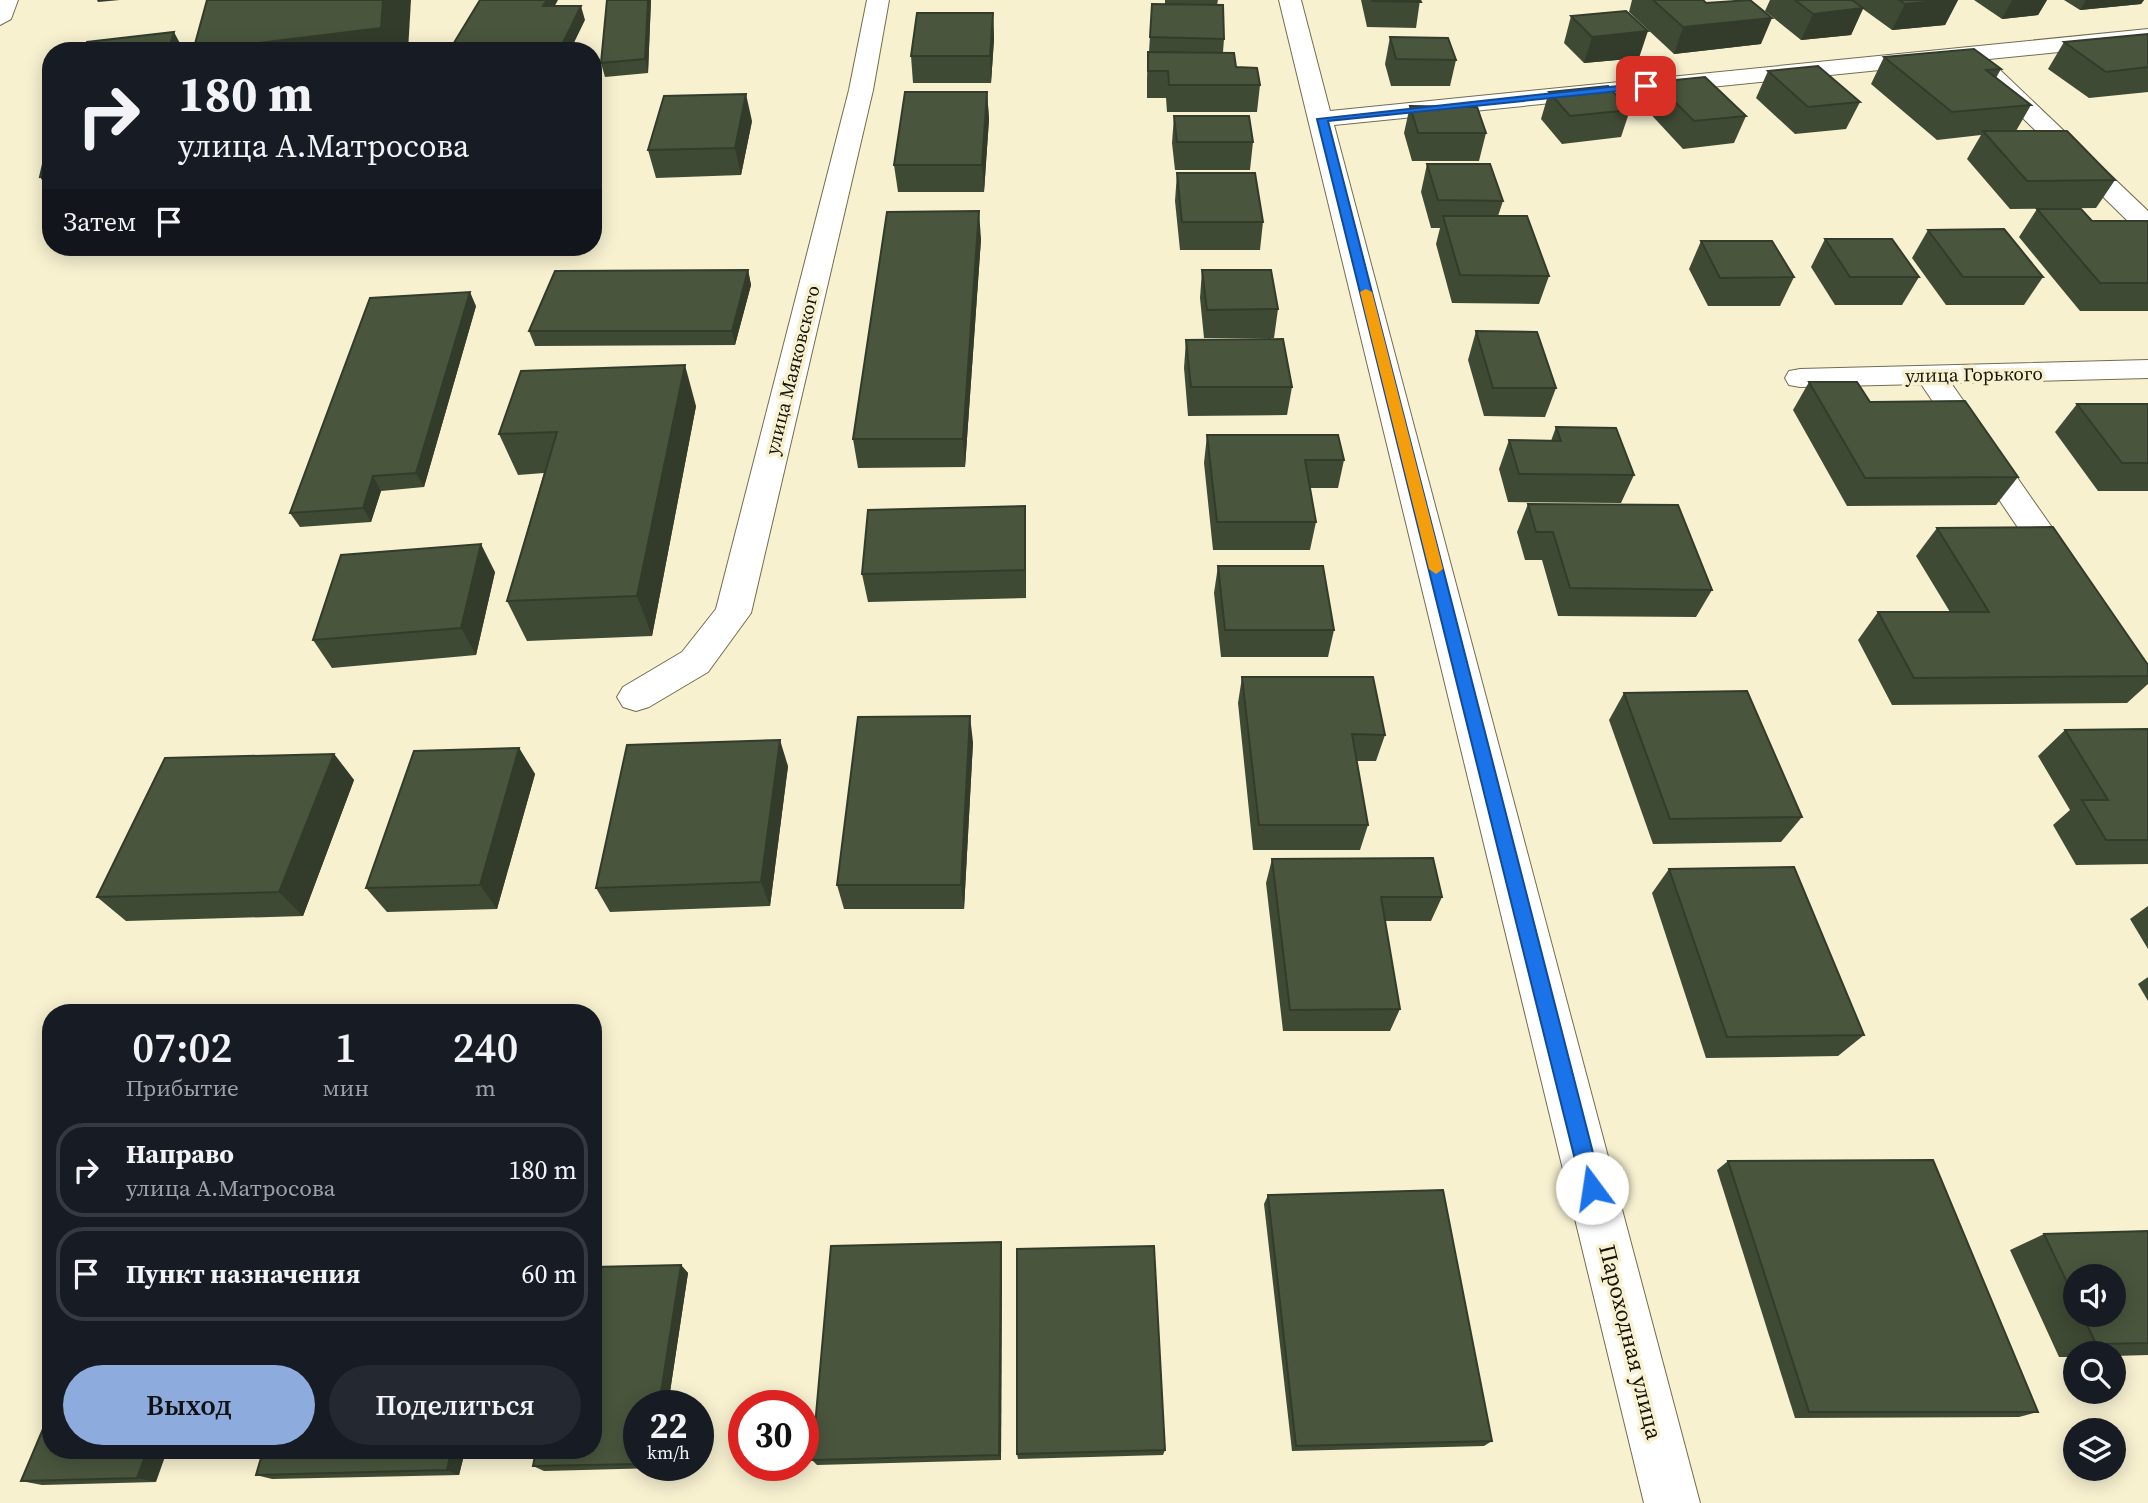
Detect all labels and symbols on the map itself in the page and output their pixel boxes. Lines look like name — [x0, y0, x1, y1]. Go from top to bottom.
pin — [1616, 56, 1676, 116]
street label: улица Маяковского — [758, 283, 826, 457]
street label: улица Горького — [1905, 360, 2043, 388]
position arrow — [1555, 1151, 1629, 1225]
street label: Пароходная улица — [1591, 1241, 1671, 1443]
speed limit sign: 30 — [728, 1390, 819, 1481]

